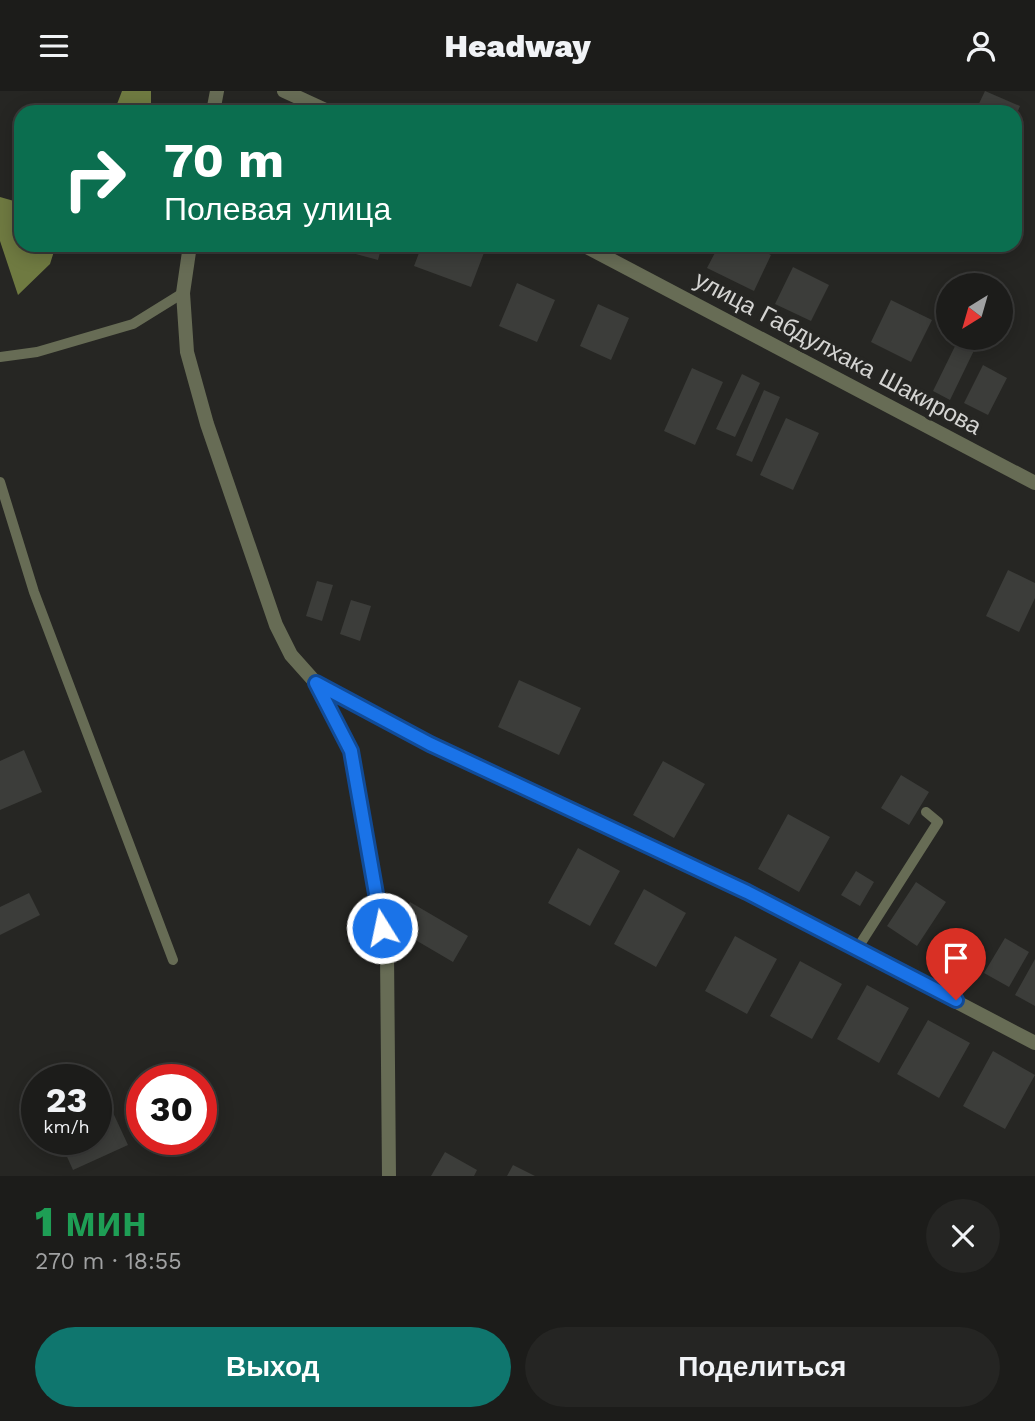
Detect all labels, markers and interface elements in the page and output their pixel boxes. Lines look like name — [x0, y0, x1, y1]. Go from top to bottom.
icon: menu — [35, 27, 73, 65]
text: Headway — [444, 27, 591, 65]
icon: person — [962, 27, 1000, 65]
text: 70 m — [164, 131, 284, 189]
icon: right — [49, 133, 140, 224]
text: Полевая улица — [164, 190, 391, 228]
street label: улица Габдулхака Шакирова — [690, 265, 987, 441]
north arrow — [936, 273, 1013, 350]
map controls — [936, 273, 1013, 350]
position arrow — [345, 891, 419, 965]
pin — [926, 928, 986, 1000]
icon: arrive — [937, 939, 975, 977]
speed limit sign: 30 — [126, 1064, 217, 1155]
text: 23 — [46, 1079, 87, 1121]
text: km/h — [43, 1116, 90, 1137]
text: 1 мин — [35, 1197, 147, 1246]
button: close — [926, 1199, 1000, 1273]
text: 270 m · 18:55 — [35, 1248, 182, 1275]
button: Выход — [35, 1327, 511, 1407]
button: Поделиться — [525, 1327, 1000, 1407]

